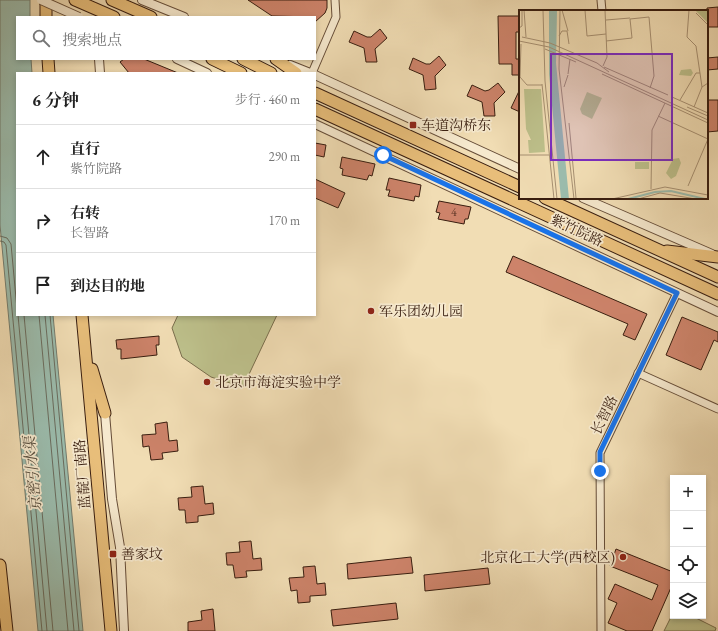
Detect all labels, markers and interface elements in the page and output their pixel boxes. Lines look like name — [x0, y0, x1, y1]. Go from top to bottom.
inset map — [519, 10, 708, 199]
search box — [16, 16, 316, 60]
icon: search — [30, 27, 52, 49]
text: 搜索地点 — [62, 30, 122, 49]
text: 6 分钟 — [32, 89, 79, 111]
text: 步行 · 460 m — [235, 91, 300, 108]
place label: 车道沟桥东 — [421, 116, 491, 134]
marker: 车道沟桥东 — [408, 120, 418, 130]
text: 直行 — [70, 139, 100, 158]
icon: ahead — [32, 146, 54, 168]
route start — [374, 146, 392, 164]
text: 290 m — [269, 148, 300, 165]
text: 紫竹院路 — [70, 160, 122, 177]
text: 右转 — [70, 203, 100, 222]
house number: 4 — [451, 204, 457, 220]
icon: right — [32, 210, 54, 232]
street label: 紫竹院路 — [548, 210, 606, 250]
text: 170 m — [269, 212, 300, 229]
text: 长智路 — [70, 224, 109, 241]
icon: arrive — [32, 274, 54, 296]
text: 到达目的地 — [70, 276, 145, 295]
place label: 军乐团幼儿园 — [379, 302, 463, 320]
marker: 军乐团幼儿园 — [366, 306, 376, 316]
place label: 北京市海淀实验中学 — [215, 373, 341, 391]
marker: 北京市海淀实验中学 — [202, 377, 212, 387]
street label: 长智路 — [587, 392, 621, 438]
water label: 京密引水渠 — [19, 434, 45, 512]
street label: 蓝靛厂南路 — [70, 438, 94, 510]
route end — [591, 462, 609, 480]
map controls — [670, 475, 706, 619]
button: + — [670, 475, 706, 511]
button: − — [670, 511, 706, 547]
place label: 善家坟 — [121, 545, 163, 563]
button: locate — [670, 547, 706, 583]
place label: 北京化工大学(西校区) — [480, 548, 615, 566]
marker: 善家坟 — [108, 549, 118, 559]
marker: 北京化工大学(西校区) — [618, 552, 628, 562]
button: layers — [670, 583, 706, 619]

